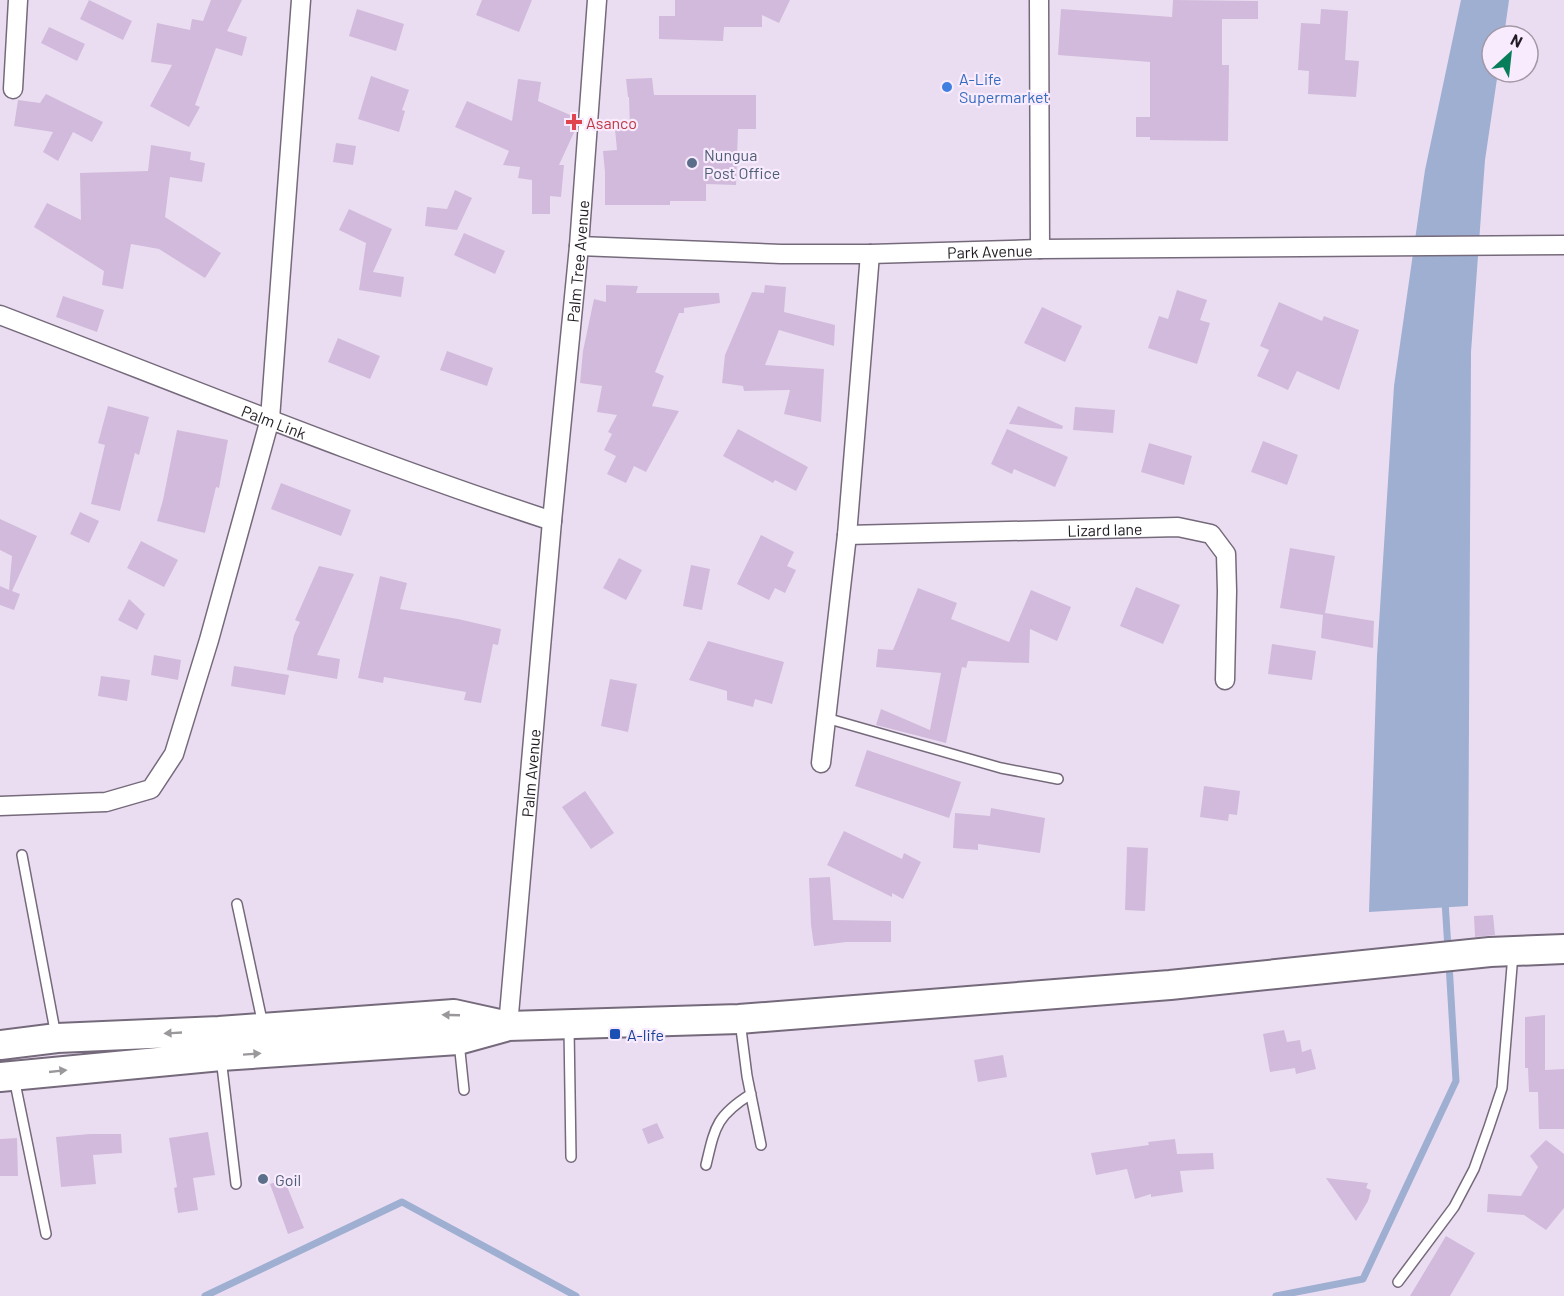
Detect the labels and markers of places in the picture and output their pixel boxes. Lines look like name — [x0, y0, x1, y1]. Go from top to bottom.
place label: A-Life Supermarket — [959, 69, 1049, 106]
marker: A-Life Supermarket — [940, 80, 954, 94]
place label: Asanco — [586, 113, 637, 132]
marker: Asanco — [567, 115, 581, 129]
place label: Nungua Post Office — [704, 145, 780, 182]
marker: Nungua Post Office — [685, 156, 699, 170]
place label: A-life — [627, 1025, 664, 1044]
marker: A-life — [608, 1027, 622, 1041]
place label: Goil — [275, 1170, 301, 1189]
marker: Goil — [256, 1172, 270, 1186]

